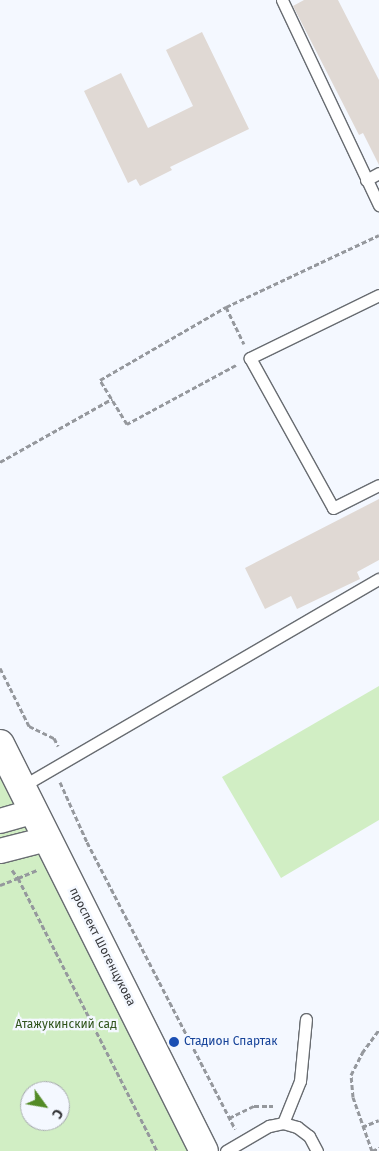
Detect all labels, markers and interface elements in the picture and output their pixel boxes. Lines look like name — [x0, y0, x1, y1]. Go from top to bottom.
street label: проспект Шогенцукова — [66, 885, 138, 1009]
park label: Атажукинский сад — [15, 1018, 117, 1032]
place label: Стадион Спартак — [184, 1035, 277, 1049]
marker: Стадион Спартак — [168, 1036, 180, 1048]
north arrow — [20, 1081, 70, 1131]
text: С — [48, 1106, 67, 1122]

